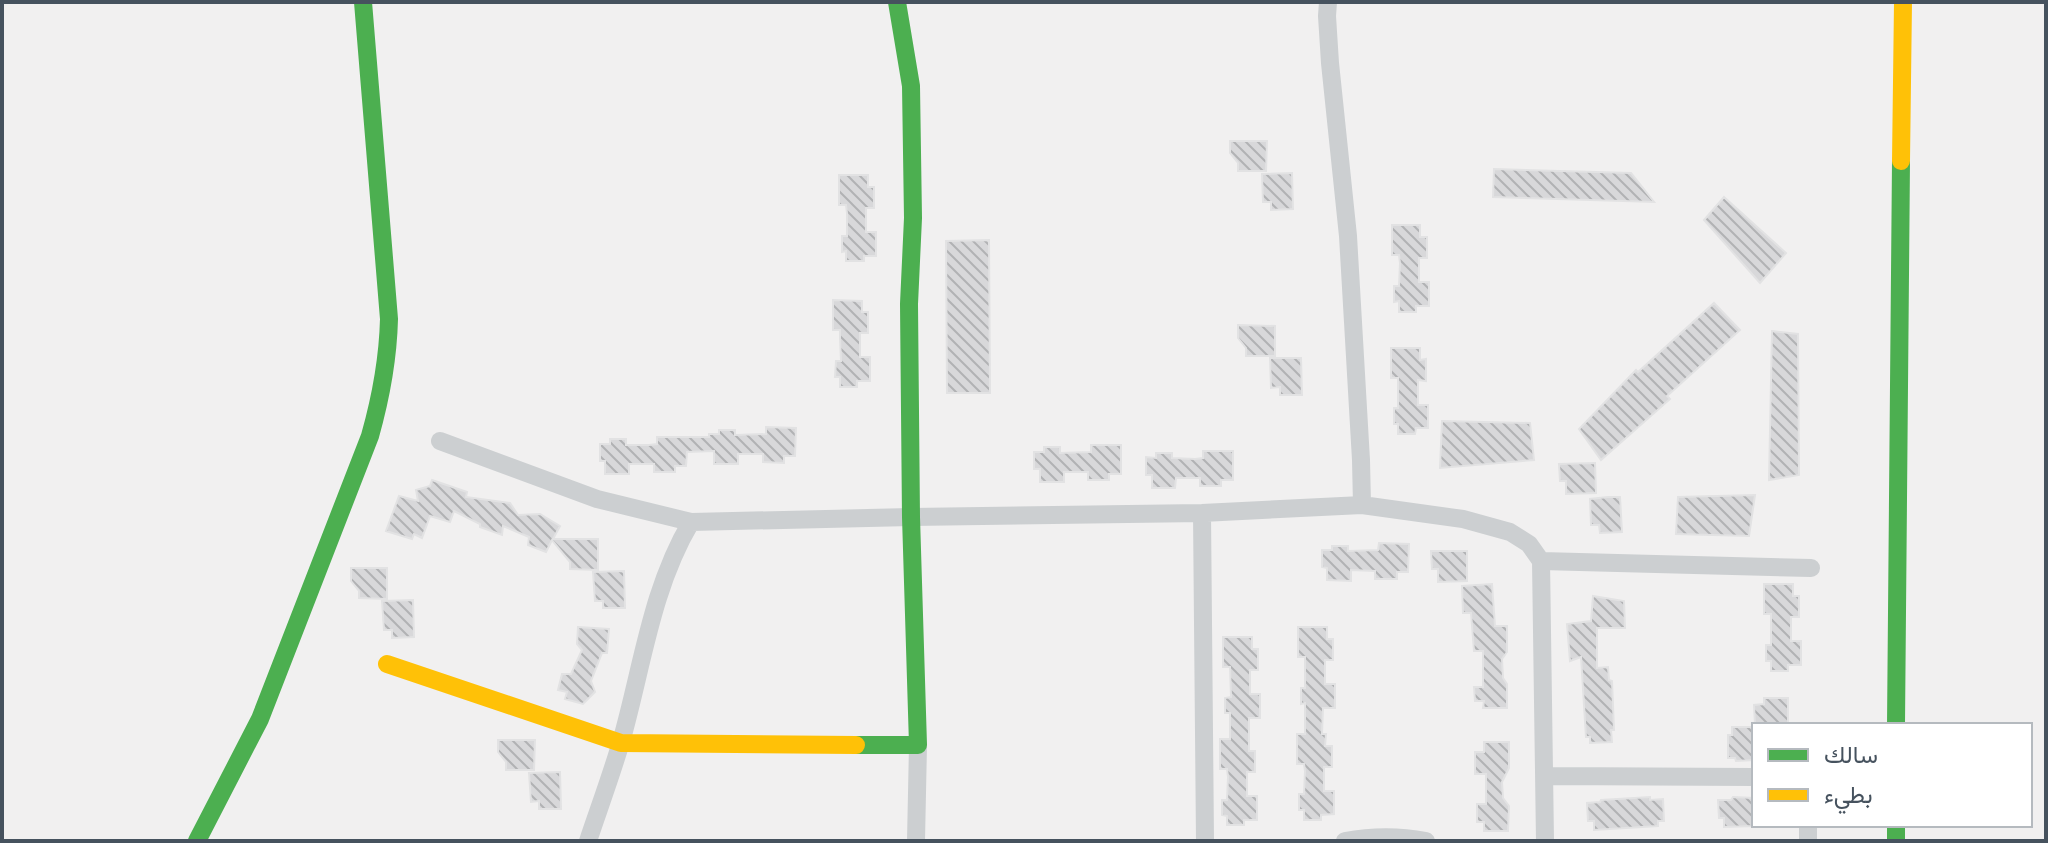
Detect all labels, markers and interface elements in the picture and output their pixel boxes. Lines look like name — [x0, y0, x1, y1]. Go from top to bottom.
legend — [1752, 723, 2032, 827]
text: سالك — [1824, 741, 1878, 768]
text: بطيء — [1824, 781, 1873, 814]

